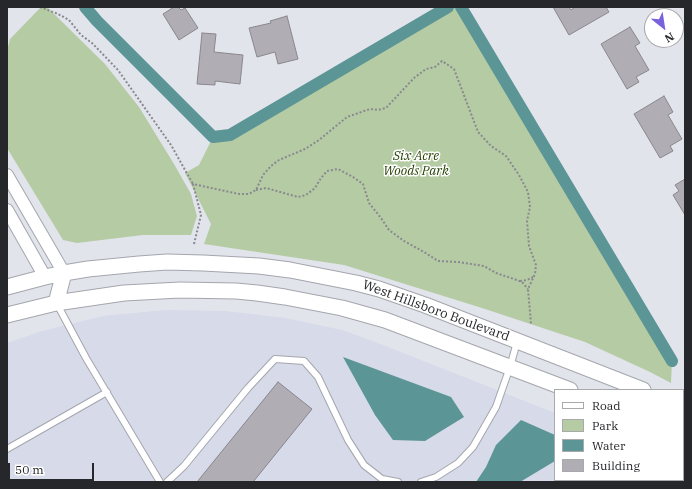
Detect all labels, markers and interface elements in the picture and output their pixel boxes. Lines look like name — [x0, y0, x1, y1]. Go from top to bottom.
north arrow — [644, 8, 684, 48]
text: N — [662, 29, 677, 46]
park label: Six Acre Woods Park — [383, 148, 449, 179]
street label: West Hillsboro Boulevard — [360, 277, 512, 345]
legend — [554, 389, 684, 481]
text: Road — [592, 398, 621, 413]
text: Park — [592, 418, 618, 433]
text: Water — [592, 438, 625, 453]
scale bar — [10, 455, 96, 481]
text: Building — [592, 458, 640, 473]
text: 50 m — [15, 462, 44, 477]

